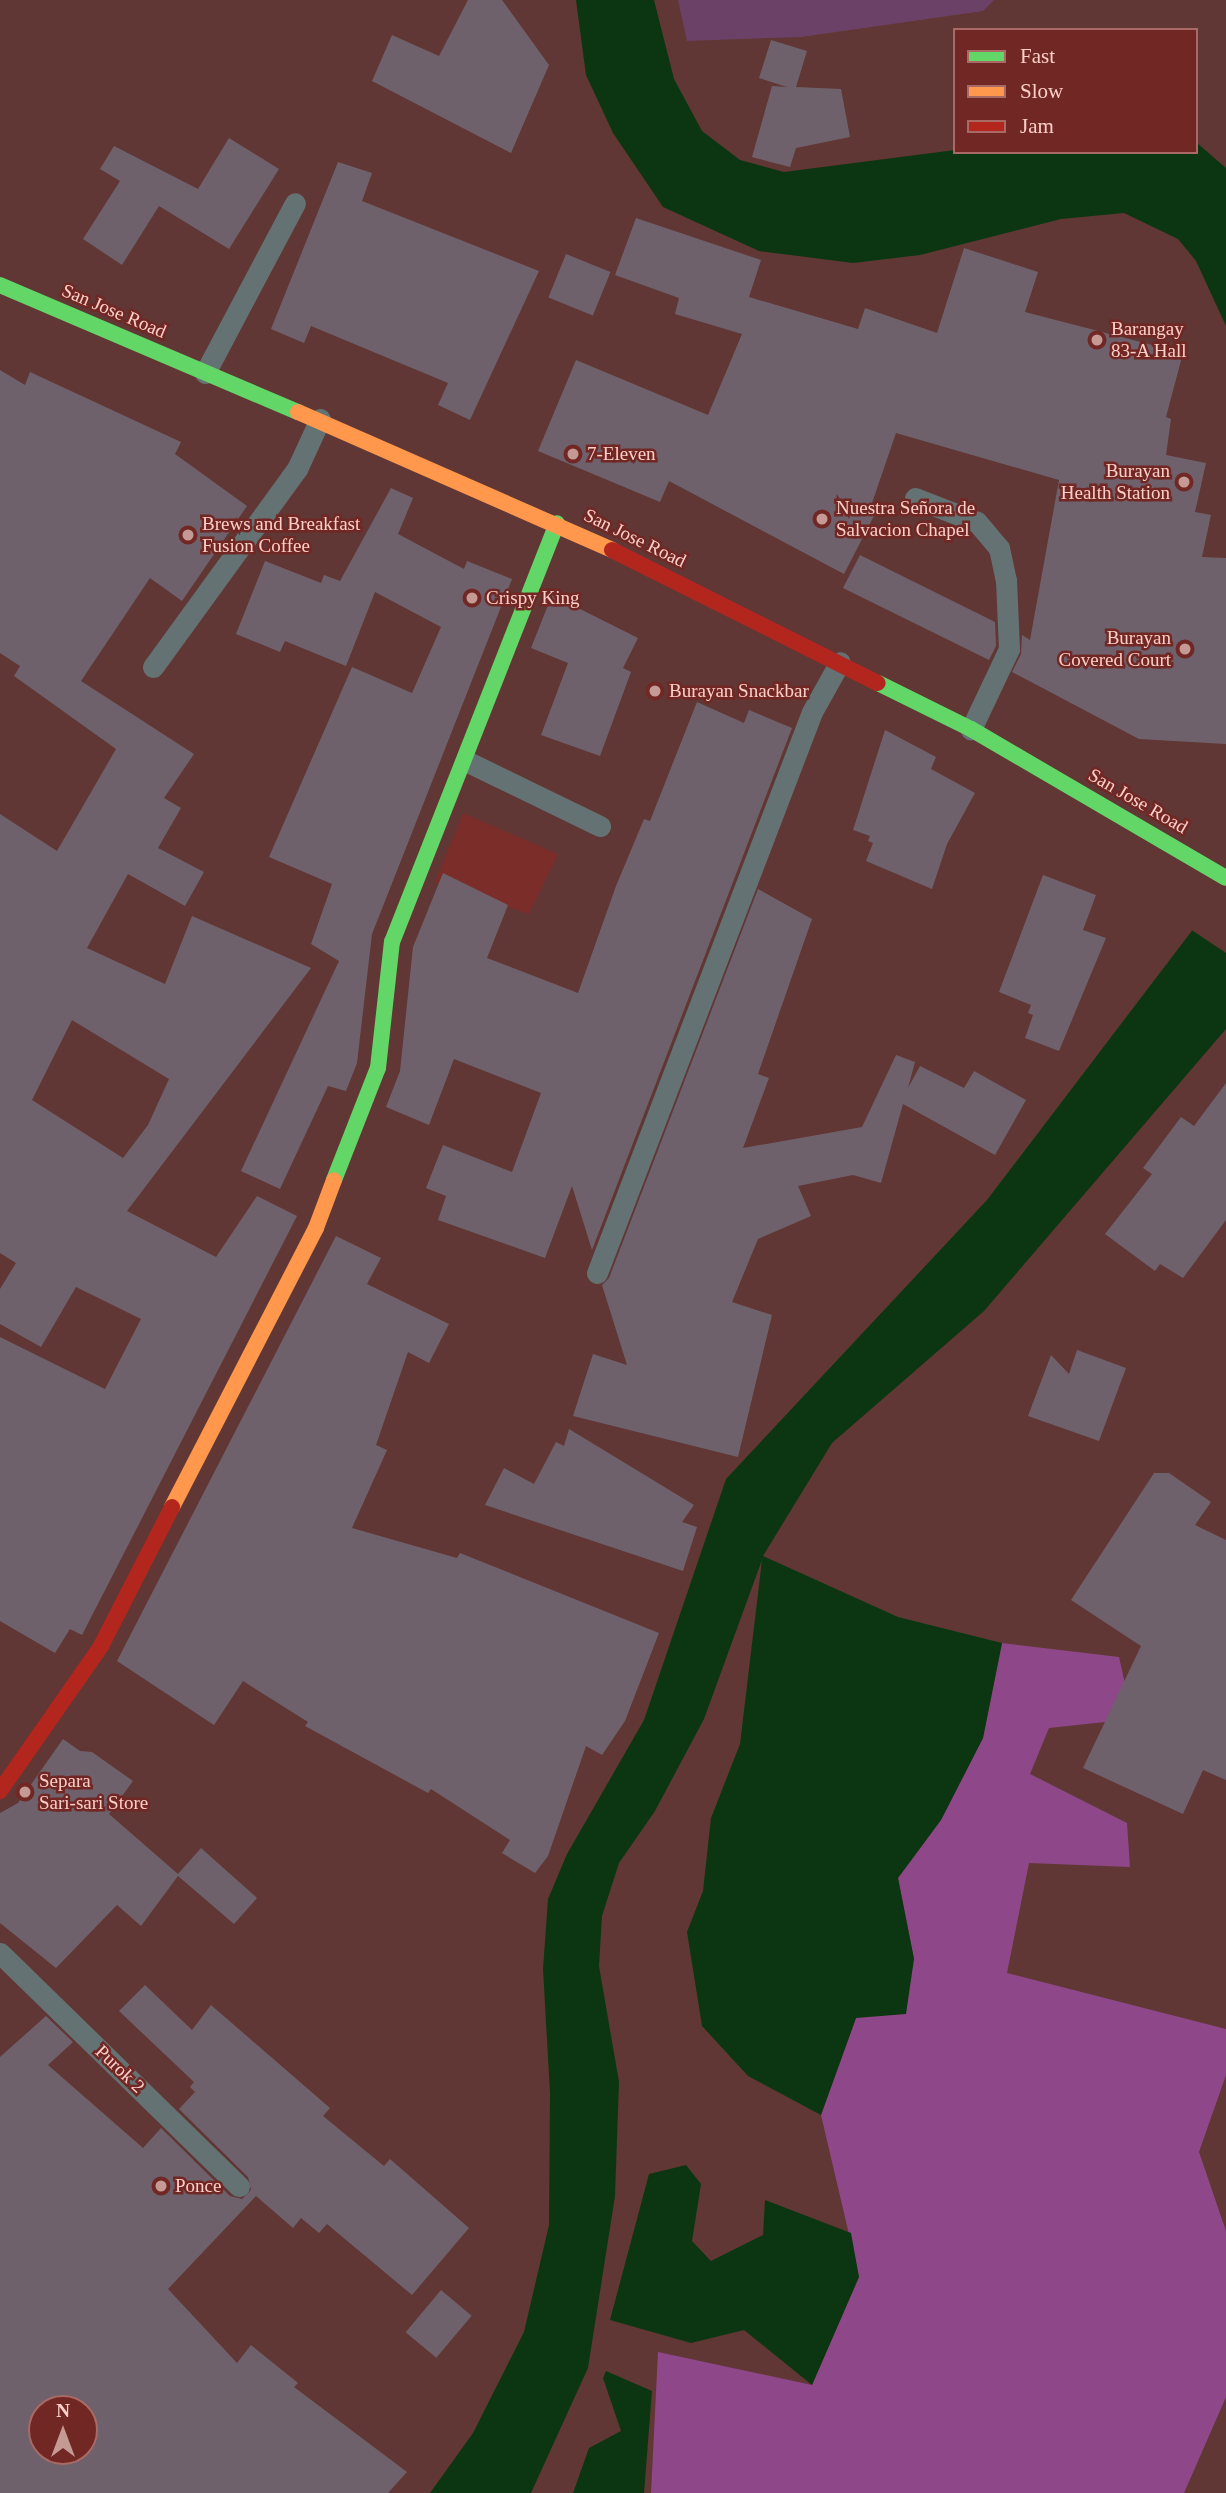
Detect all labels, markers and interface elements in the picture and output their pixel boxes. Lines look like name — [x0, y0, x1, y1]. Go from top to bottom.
legend — [953, 28, 1198, 154]
text: Fast — [1020, 44, 1055, 68]
text: Slow — [1020, 79, 1063, 103]
text: Jam — [1020, 114, 1054, 138]
street label: San Jose Road — [59, 279, 169, 343]
place label: Barangay 83-A Hall — [1111, 318, 1188, 362]
marker: Barangay 83-A Hall — [1089, 332, 1105, 348]
place label: 7-Eleven — [587, 443, 656, 465]
marker: 7-Eleven — [565, 446, 581, 462]
place label: Burayan Health Station — [1061, 460, 1170, 504]
marker: Burayan Health Station — [1176, 474, 1192, 490]
place label: Nuestra Señora de Salvacion Chapel — [836, 497, 975, 541]
street label: San Jose Road — [580, 503, 690, 573]
marker: Nuestra Señora de Salvacion Chapel — [814, 511, 830, 527]
place label: Brews and Breakfast Fusion Coffee — [202, 513, 360, 557]
marker: Brews and Breakfast Fusion Coffee — [180, 527, 196, 543]
place label: Crispy King — [486, 587, 579, 609]
marker: Crispy King — [464, 590, 480, 606]
place label: Burayan Covered Court — [1059, 627, 1171, 671]
marker: Burayan Covered Court — [1177, 641, 1193, 657]
place label: Burayan Snackbar — [669, 680, 809, 702]
marker: Burayan Snackbar — [647, 683, 663, 699]
street label: San Jose Road — [1084, 763, 1192, 839]
place label: Separa Sari-sari Store — [39, 1770, 148, 1814]
marker: Separa Sari-sari Store — [17, 1784, 33, 1800]
street label: Purok 2 — [91, 2040, 149, 2098]
place label: Ponce — [175, 2175, 221, 2197]
marker: Ponce — [153, 2178, 169, 2194]
north arrow — [28, 2395, 98, 2465]
text: N — [56, 2400, 70, 2421]

